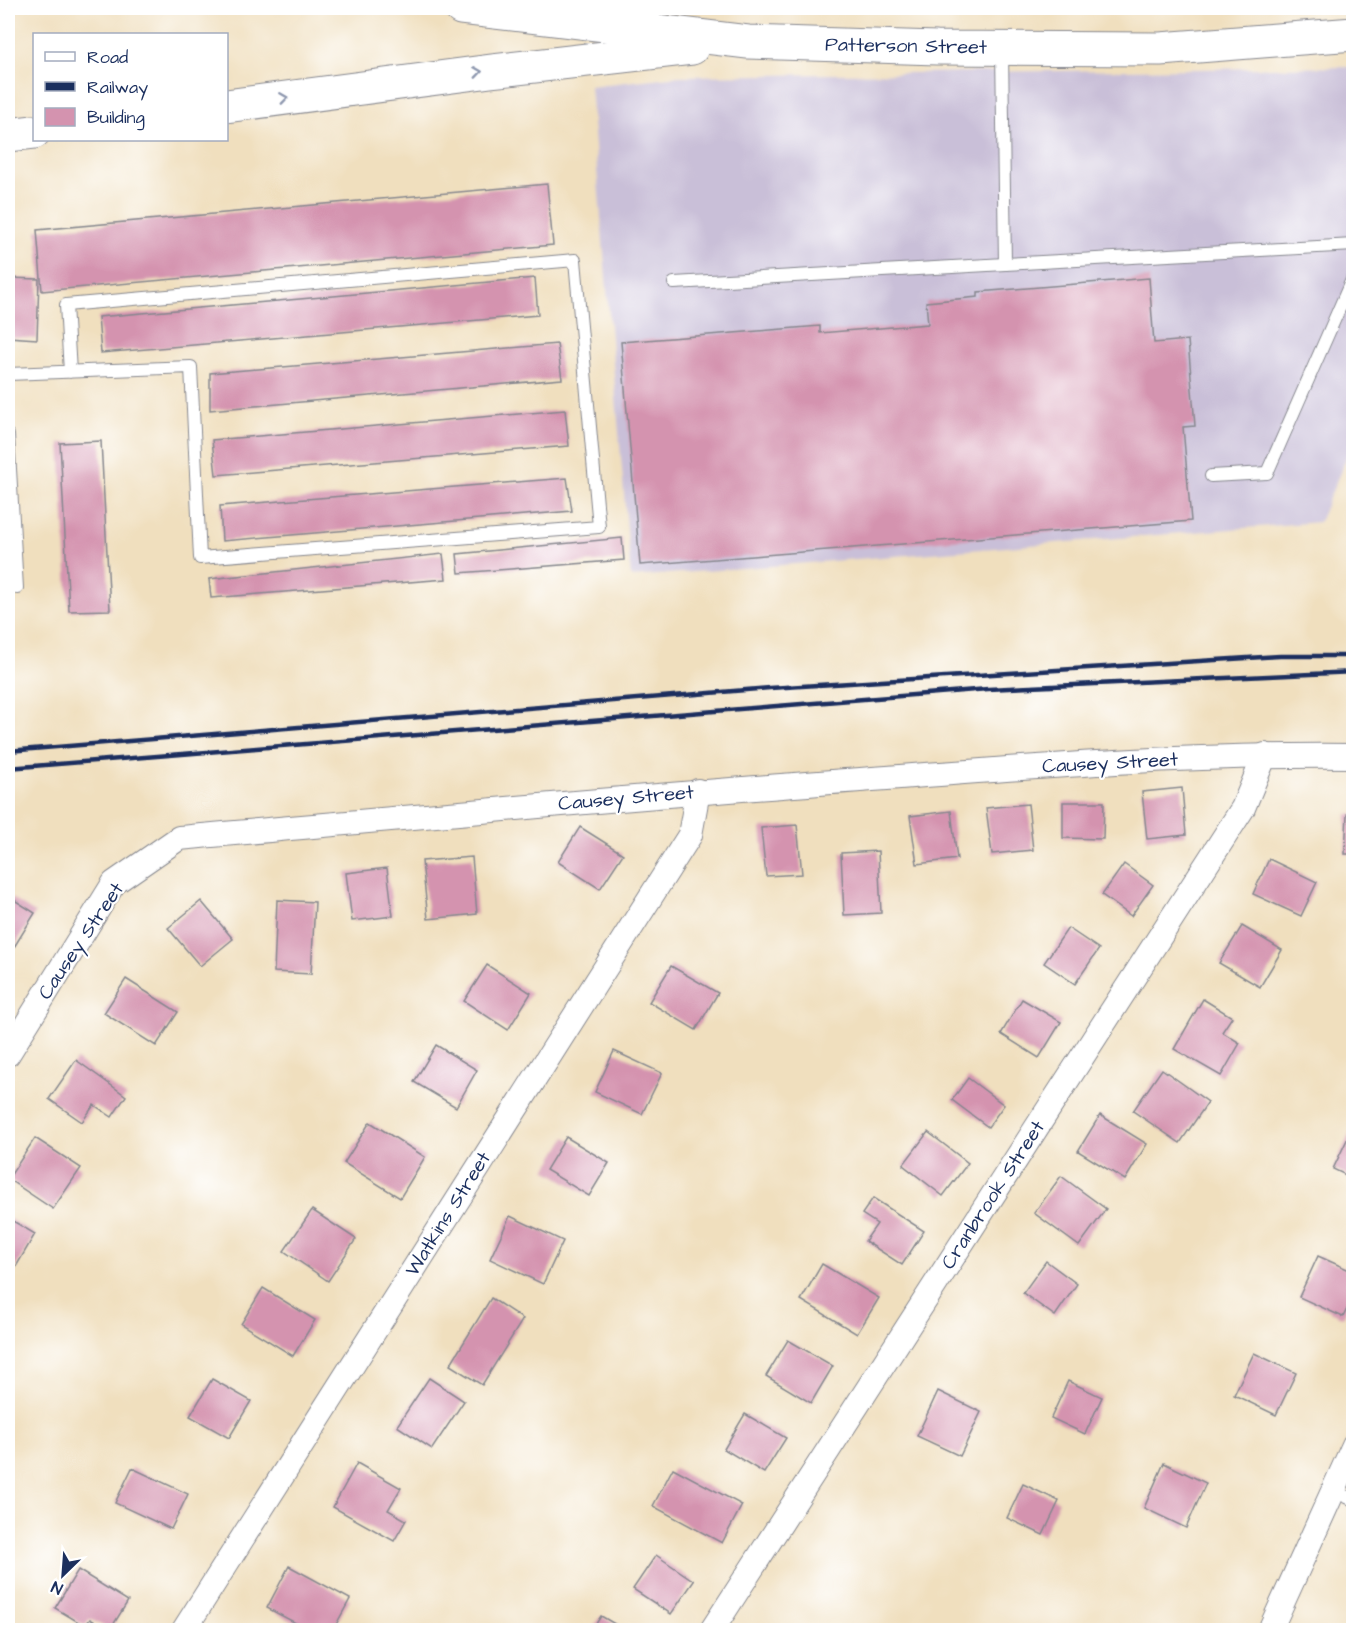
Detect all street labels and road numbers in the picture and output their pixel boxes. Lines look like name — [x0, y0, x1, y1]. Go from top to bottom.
street label: Patterson Street — [825, 31, 987, 61]
street label: Causey Street — [1041, 745, 1179, 782]
street label: Causey Street — [557, 778, 695, 819]
street label: Causey Street — [31, 877, 131, 1006]
street label: Cranbrook Street — [934, 1115, 1052, 1275]
street label: Watkins Street — [398, 1146, 498, 1282]

